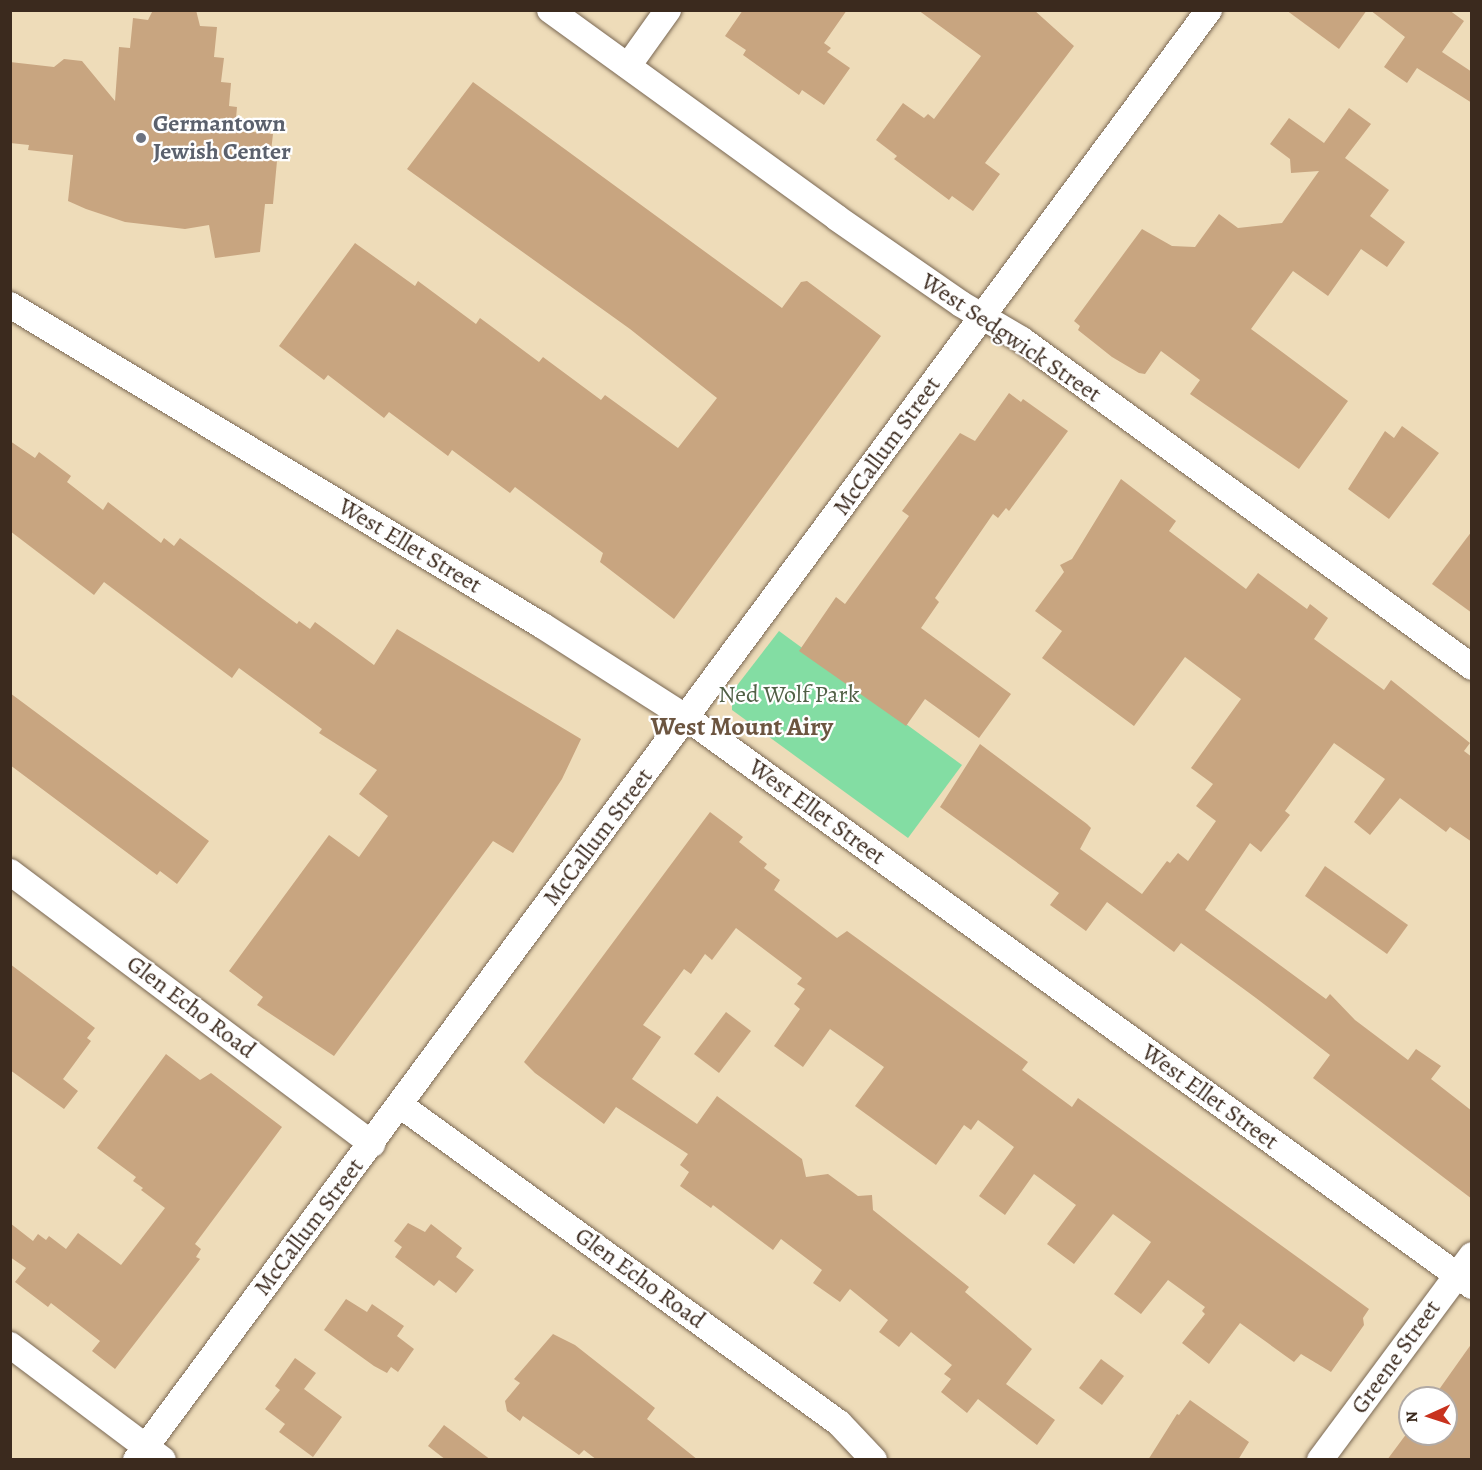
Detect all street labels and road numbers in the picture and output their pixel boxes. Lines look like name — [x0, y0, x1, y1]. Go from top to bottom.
street label: West Sedgwick Street — [915, 267, 1107, 409]
street label: McCallum Street — [827, 371, 947, 521]
street label: West Ellet Street — [333, 492, 487, 600]
street label: West Ellet Street — [743, 753, 891, 871]
street label: McCallum Street — [537, 763, 659, 911]
street label: Glen Echo Road — [121, 949, 261, 1065]
street label: West Ellet Street — [1136, 1038, 1284, 1156]
street label: McCallum Street — [248, 1153, 370, 1301]
street label: Glen Echo Road — [569, 1221, 711, 1335]
street label: Greene Street — [1345, 1294, 1447, 1420]

